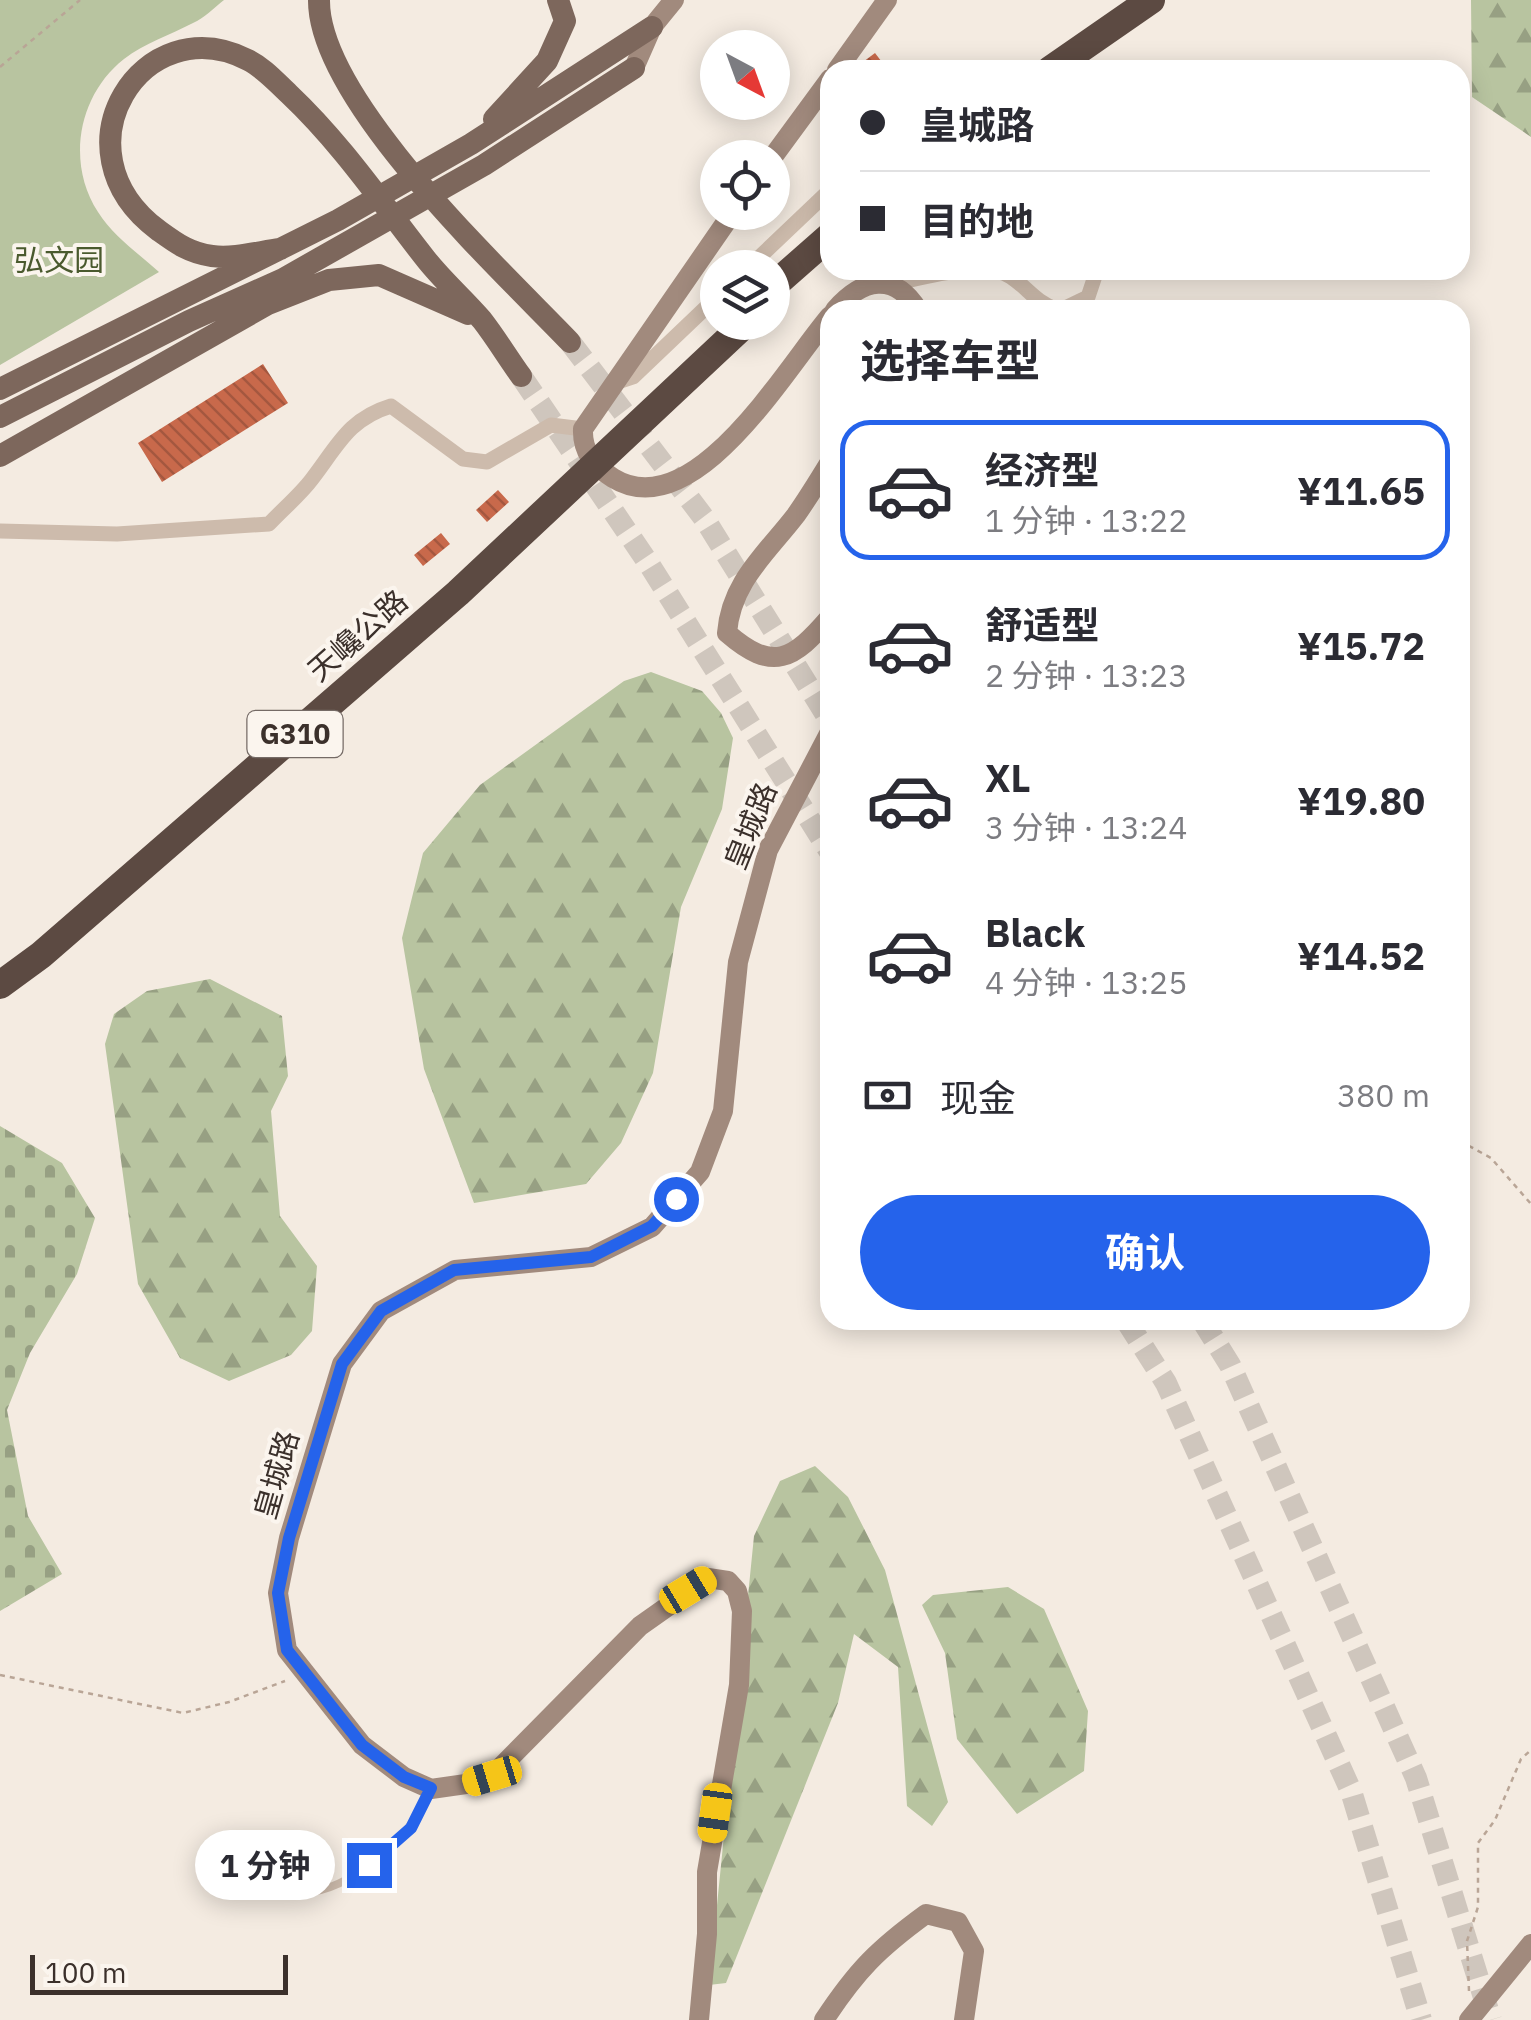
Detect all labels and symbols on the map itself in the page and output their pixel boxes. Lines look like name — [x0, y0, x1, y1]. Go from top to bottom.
north arrow — [700, 30, 790, 120]
park label: 弘文园 — [14, 240, 104, 279]
street label: 天巉公路 — [299, 581, 415, 689]
road number: G310 — [248, 711, 342, 757]
street label: 皇城路 — [715, 776, 785, 874]
route start — [654, 1177, 699, 1222]
street label: 皇城路 — [244, 1426, 307, 1523]
car — [655, 1562, 721, 1618]
car — [459, 1753, 525, 1799]
car — [696, 1781, 734, 1845]
callout: 1 分钟 — [194, 1830, 334, 1900]
route end — [347, 1843, 392, 1888]
scale bar — [30, 1950, 288, 1994]

